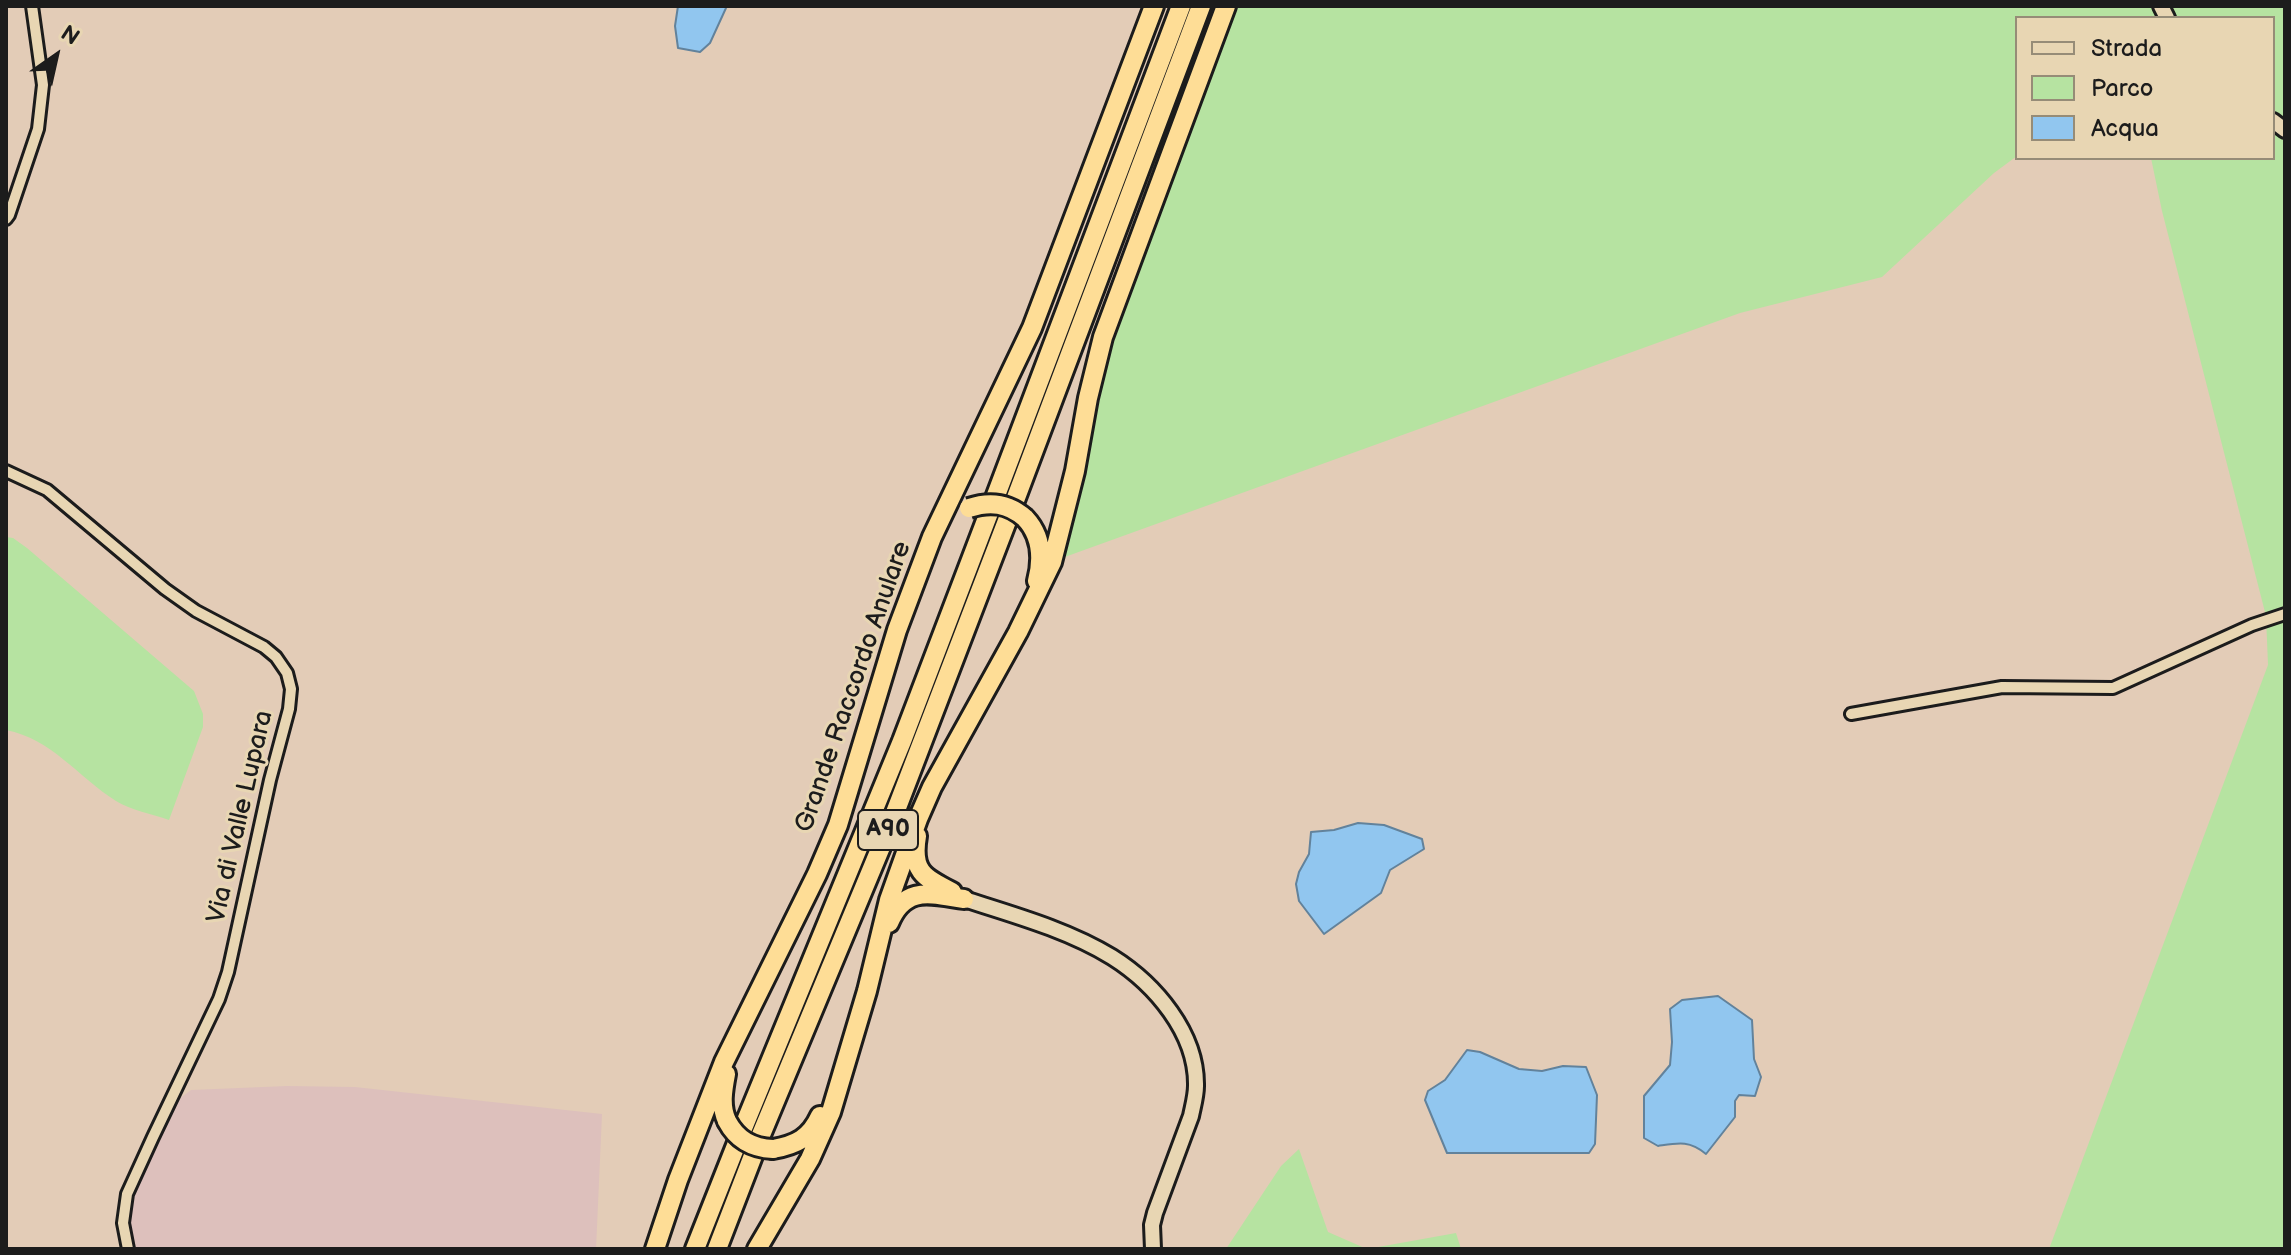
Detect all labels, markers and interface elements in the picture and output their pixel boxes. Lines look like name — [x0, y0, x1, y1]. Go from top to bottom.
north arrow — [16, 16, 96, 96]
legend — [2015, 16, 2275, 160]
text: N — [55, 20, 84, 52]
text: Strada — [2091, 34, 2162, 63]
text: Parco — [2091, 74, 2153, 103]
text: Acqua — [2091, 114, 2159, 143]
street label: Grande Raccordo Anulare — [789, 537, 919, 837]
street label: Via di Valle Lupara — [201, 708, 281, 926]
road number: A90 — [858, 810, 918, 850]

